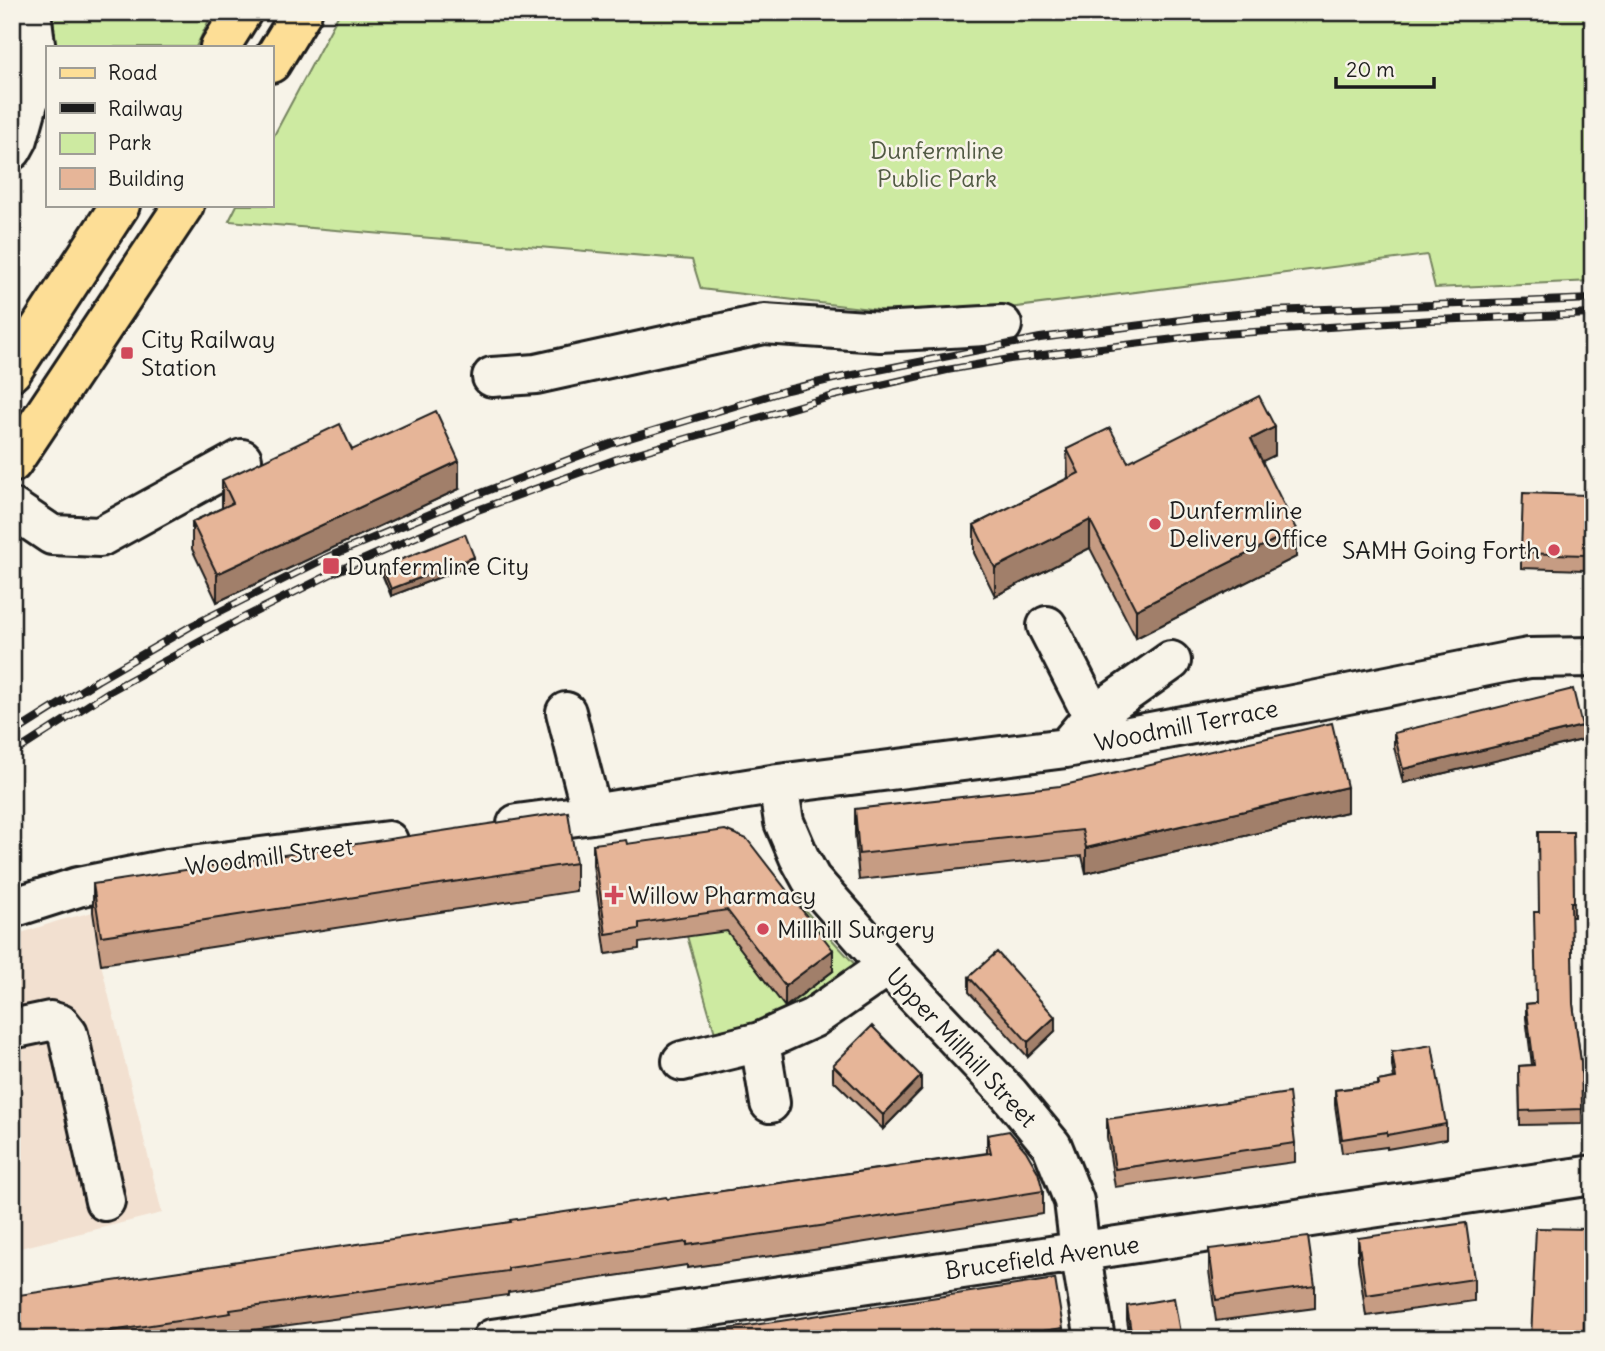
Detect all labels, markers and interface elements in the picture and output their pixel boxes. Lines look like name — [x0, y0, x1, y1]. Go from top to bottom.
legend — [46, 46, 273, 206]
scale bar — [1336, 46, 1434, 90]
text: 20 m — [1346, 56, 1395, 83]
text: Road — [108, 59, 157, 86]
text: Railway — [108, 95, 183, 122]
text: Park — [108, 129, 151, 156]
park label: Dunfermline Public Park — [870, 135, 1004, 193]
text: Building — [108, 165, 184, 192]
place label: City Railway Station — [141, 324, 275, 382]
marker: City Railway Station — [119, 345, 135, 361]
place label: Dunfermline Delivery Office — [1169, 495, 1328, 553]
marker: Dunfermline Delivery Office — [1147, 516, 1163, 532]
place label: SAMH Going Forth — [1342, 535, 1540, 565]
marker: SAMH Going Forth — [1546, 542, 1562, 558]
place label: Dunfermline City — [347, 551, 529, 581]
marker: Dunfermline City — [321, 556, 341, 576]
street label: Woodmill Terrace — [1092, 692, 1280, 758]
street label: Woodmill Street — [183, 831, 355, 881]
place label: Willow Pharmacy — [628, 880, 816, 910]
marker: Willow Pharmacy — [606, 887, 622, 903]
place label: Millhill Surgery — [777, 914, 935, 944]
marker: Millhill Surgery — [755, 921, 771, 937]
street label: Upper Millhill Street — [880, 961, 1044, 1133]
street label: Brucefield Avenue — [943, 1229, 1141, 1285]

